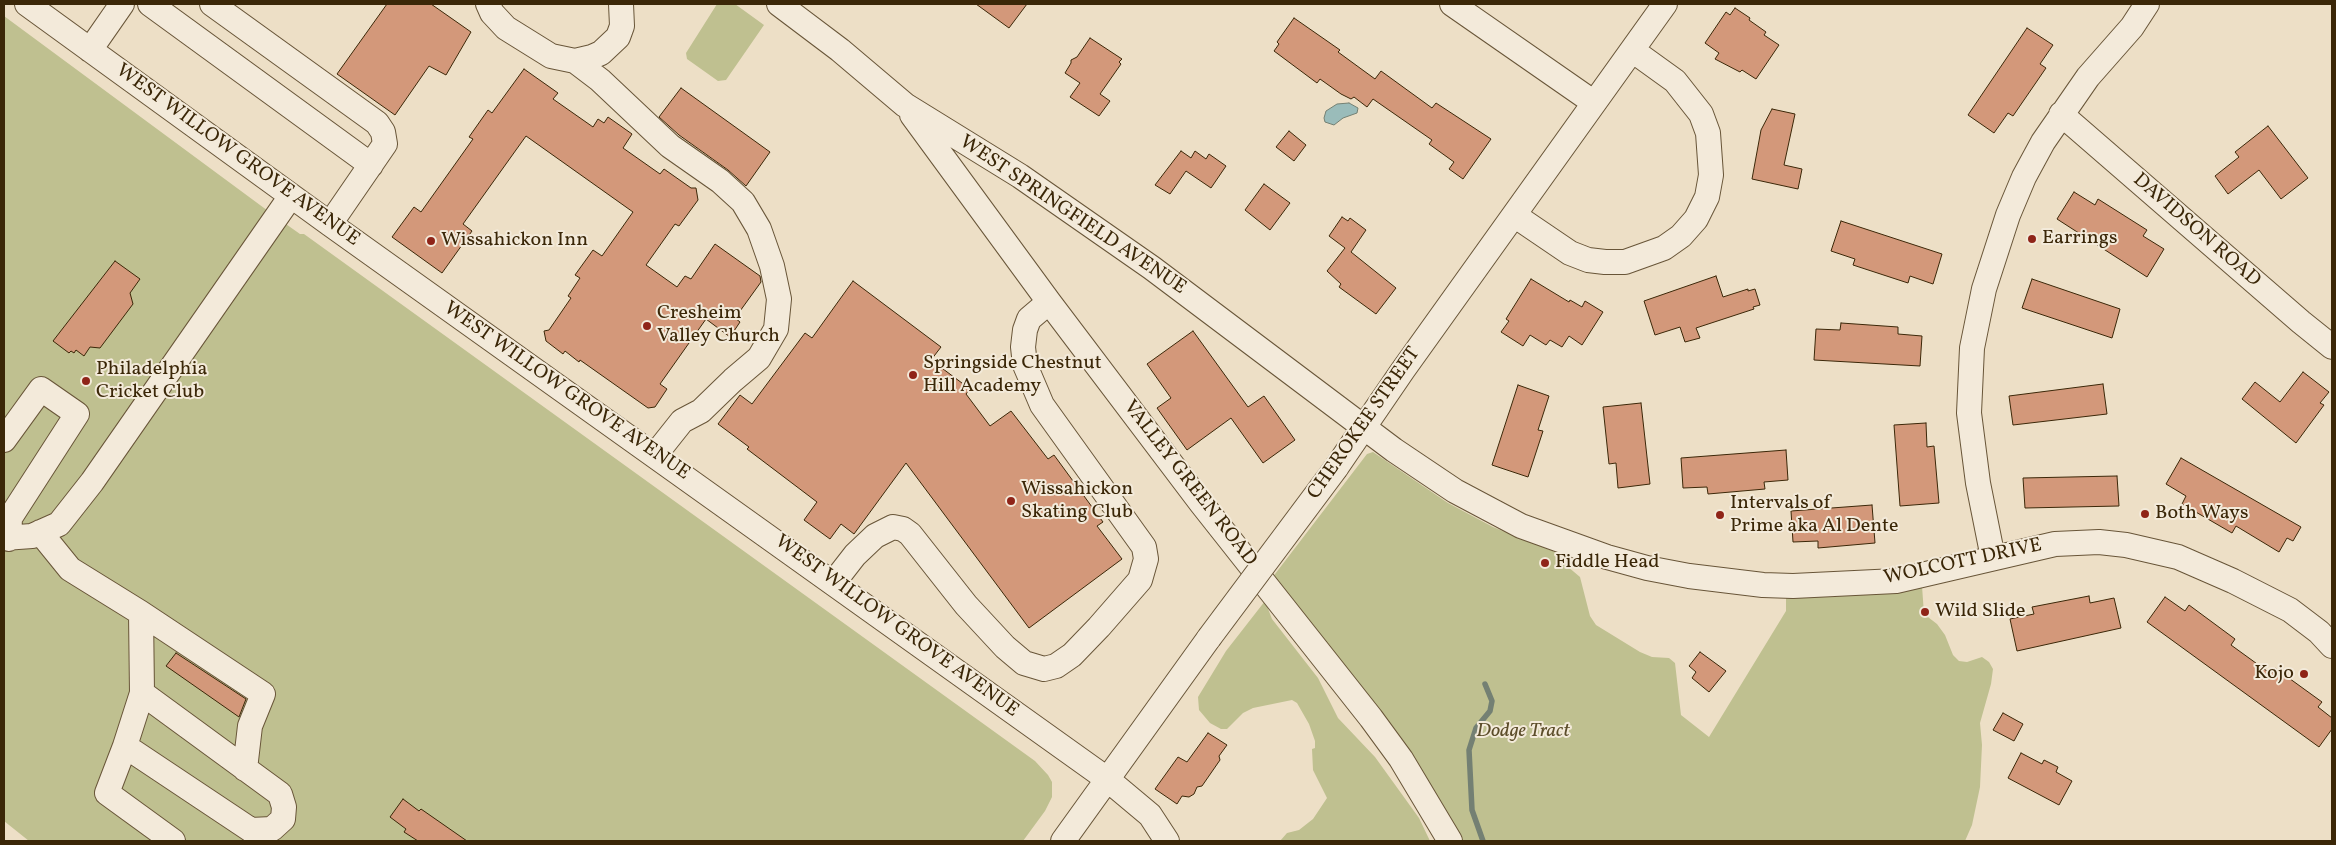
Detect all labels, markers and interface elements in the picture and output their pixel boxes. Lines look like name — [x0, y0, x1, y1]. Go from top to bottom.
street label: WEST WILLOW GROVE AVENUE — [110, 59, 364, 253]
street label: WEST SPRINGFIELD AVENUE — [954, 131, 1190, 301]
street label: DAVIDSON ROAD — [2127, 169, 2265, 293]
place label: Earrings — [2042, 227, 2117, 251]
place label: Wissahickon Inn — [441, 229, 588, 253]
marker: Earrings — [2026, 233, 2038, 245]
marker: Wissahickon Inn — [425, 235, 437, 247]
street label: WEST WILLOW GROVE AVENUE — [438, 297, 694, 487]
place label: Cresheim Valley Church — [657, 302, 780, 349]
marker: Cresheim Valley Church — [641, 320, 653, 332]
street label: CHEROKEE STREET — [1303, 343, 1427, 505]
place label: Springside Chestnut Hill Academy — [923, 352, 1102, 399]
place label: Philadelphia Cricket Club — [96, 358, 207, 405]
marker: Springside Chestnut Hill Academy — [907, 369, 919, 381]
marker: Philadelphia Cricket Club — [80, 375, 92, 387]
street label: VALLEY GREEN ROAD — [1117, 396, 1261, 572]
place label: Wissahickon Skating Club — [1021, 478, 1133, 525]
place label: Intervals of Prime aka Al Dente — [1730, 492, 1898, 539]
marker: Wissahickon Skating Club — [1005, 495, 1017, 507]
place label: Both Ways — [2155, 502, 2248, 526]
marker: Both Ways — [2139, 508, 2151, 520]
marker: Intervals of Prime aka Al Dente — [1714, 509, 1726, 521]
street label: WEST WILLOW GROVE AVENUE — [769, 530, 1023, 724]
street label: WOLCOTT DRIVE — [1882, 535, 2044, 591]
place label: Fiddle Head — [1555, 551, 1659, 575]
marker: Fiddle Head — [1539, 557, 1551, 569]
place label: Wild Slide — [1935, 600, 2026, 624]
marker: Wild Slide — [1919, 606, 1931, 618]
place label: Kojo — [2254, 662, 2294, 686]
marker: Kojo — [2298, 668, 2310, 680]
park label: Dodge Tract — [1476, 720, 1570, 744]

